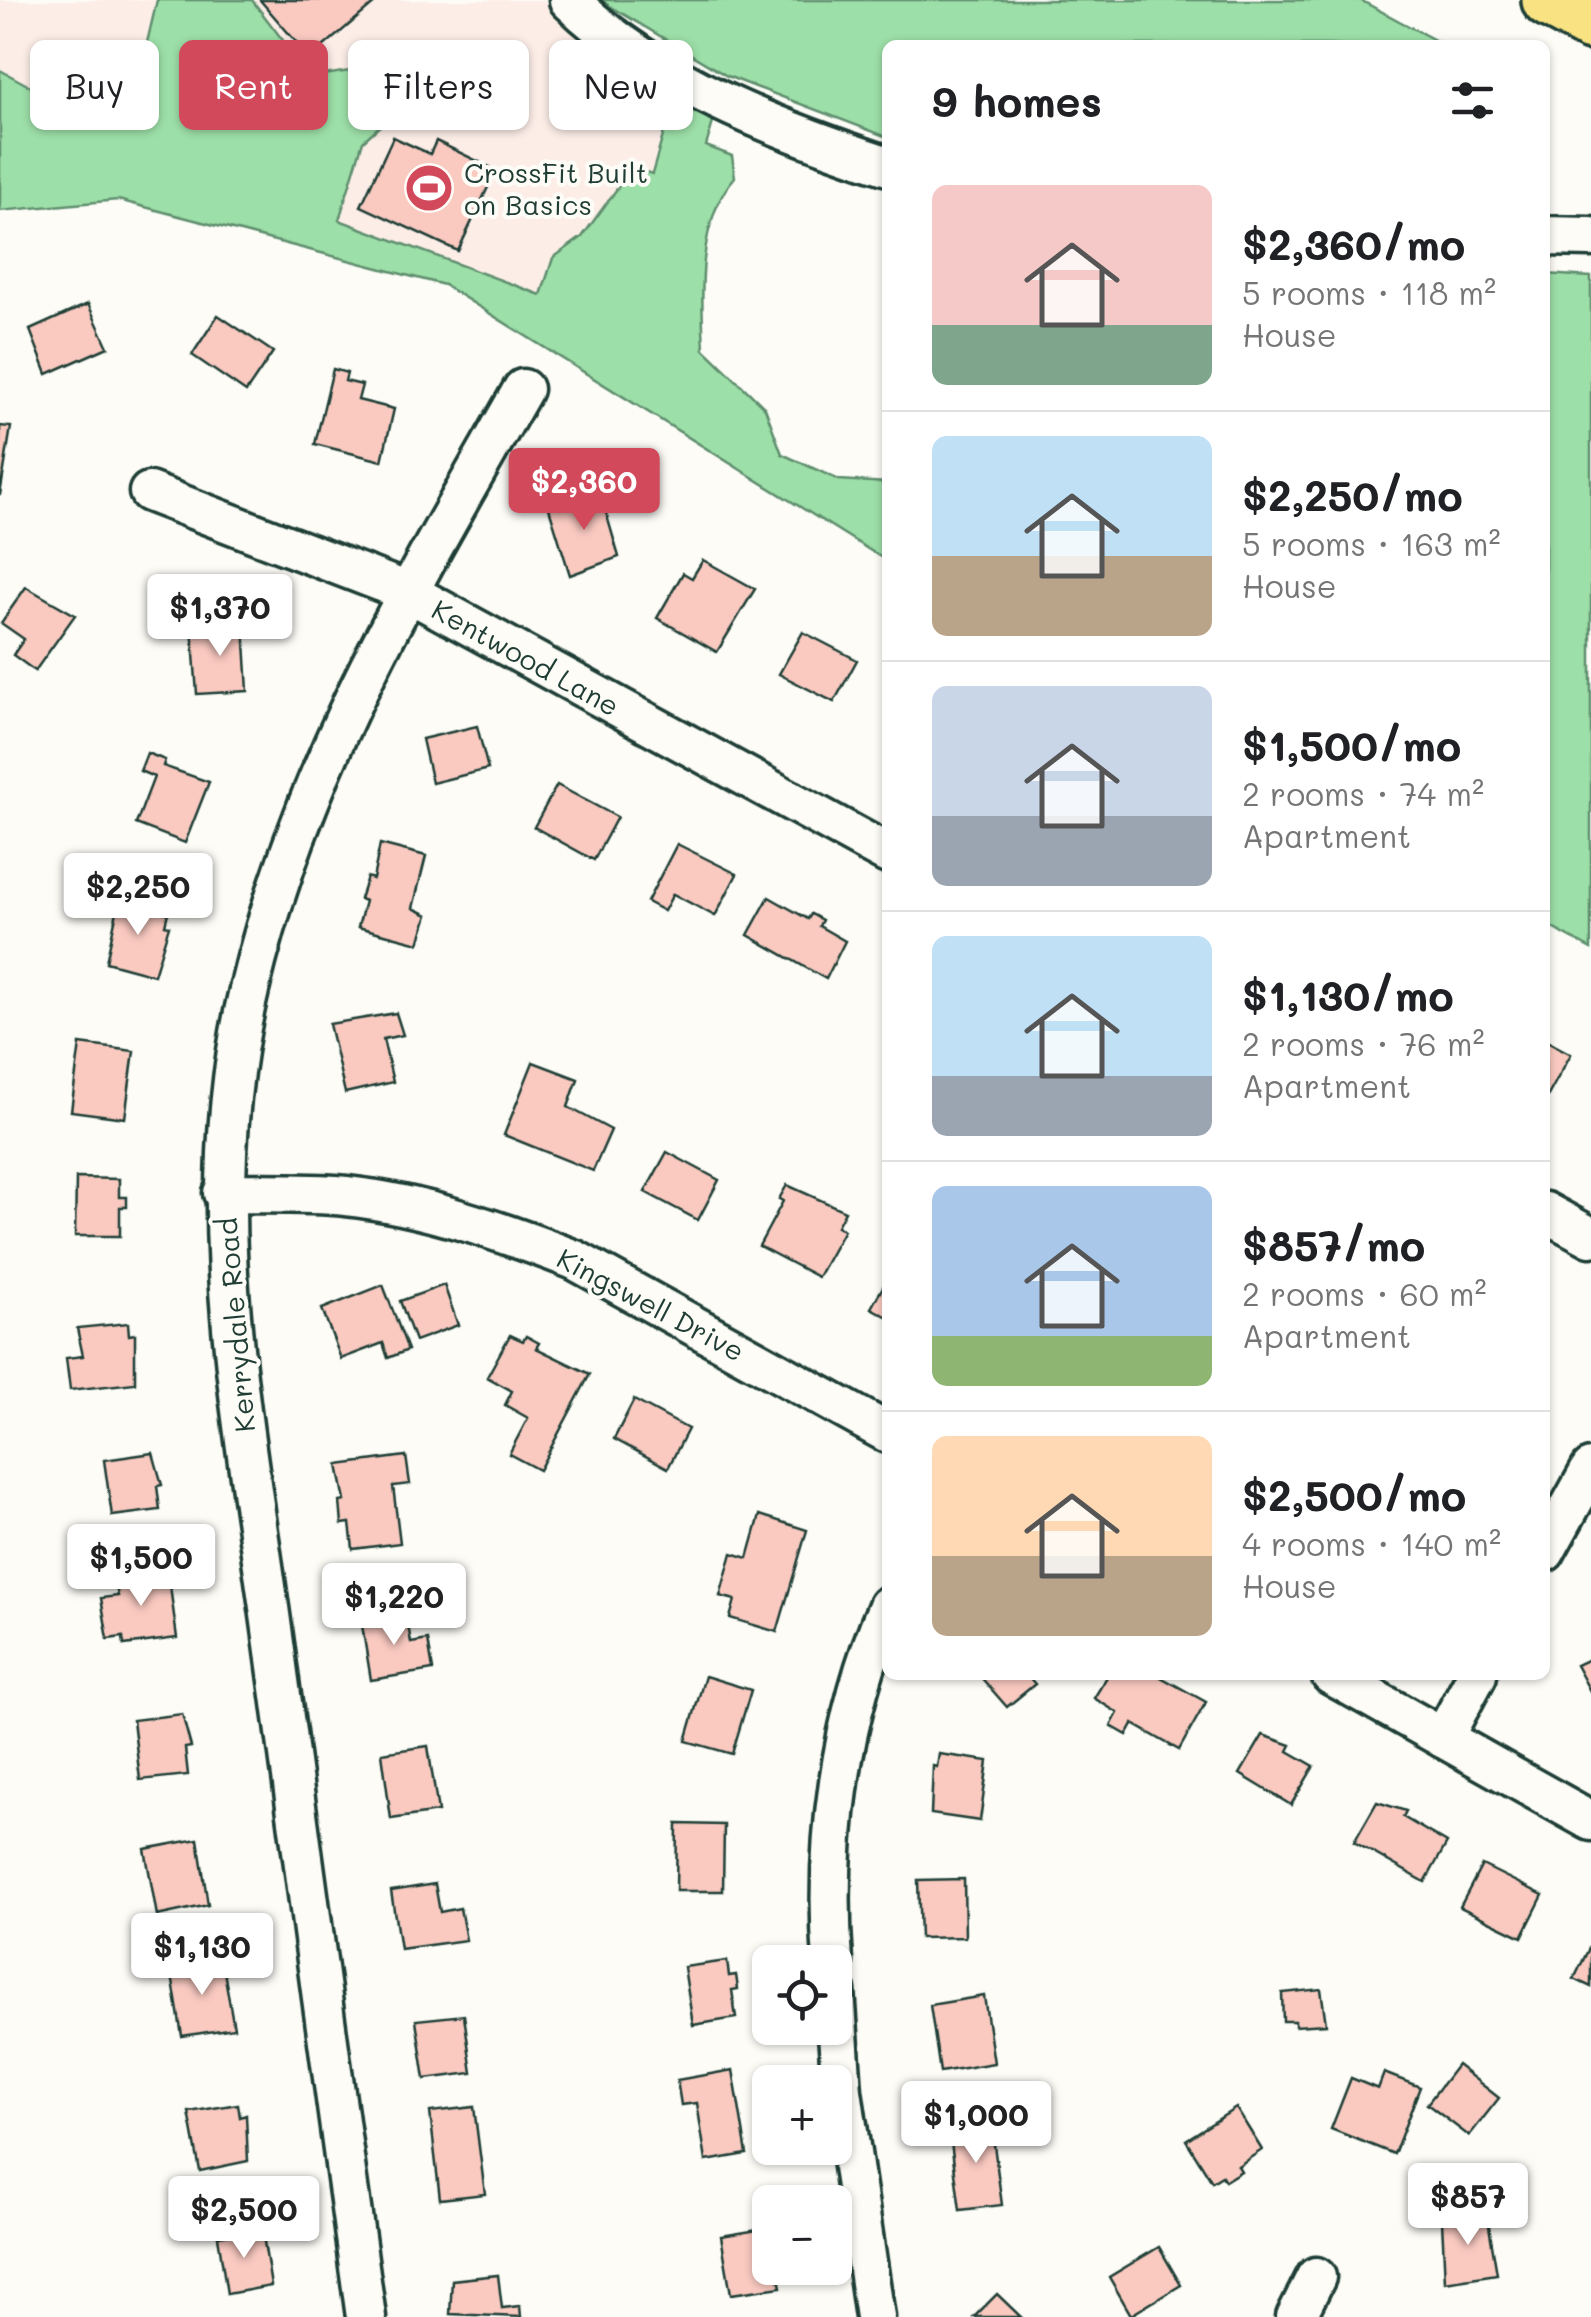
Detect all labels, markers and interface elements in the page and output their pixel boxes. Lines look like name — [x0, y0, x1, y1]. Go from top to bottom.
chip: Buy — [30, 40, 159, 130]
chip: Rent — [179, 40, 328, 130]
chip: Filters — [348, 40, 529, 130]
chip: New — [549, 40, 693, 130]
text: 9 homes — [932, 73, 1102, 128]
icon: filters — [1445, 73, 1500, 128]
place label: CrossFit Built on Basics — [464, 154, 648, 222]
sports icon: CrossFit Built on Basics — [403, 162, 455, 214]
text: $2,360/mo — [1242, 216, 1465, 271]
icon: home — [1012, 225, 1132, 345]
text: 5 rooms · 118 m² — [1242, 271, 1496, 313]
text: House — [1242, 313, 1337, 355]
pin: $2,360 — [503, 448, 665, 533]
text: $2,360 — [531, 459, 637, 501]
text: $2,250/mo — [1242, 467, 1463, 522]
icon: home — [1012, 476, 1132, 596]
text: 5 rooms · 163 m² — [1242, 522, 1501, 564]
text: House — [1242, 564, 1337, 606]
pin: $1,370 — [139, 574, 301, 659]
text: $1,370 — [169, 585, 271, 627]
street label: Kentwood Lane — [426, 591, 626, 723]
text: $1,500/mo — [1242, 717, 1461, 772]
icon: home — [1012, 726, 1132, 846]
text: 2 rooms · 74 m² — [1242, 772, 1484, 814]
text: Apartment — [1242, 814, 1411, 856]
pin: $2,250 — [57, 853, 219, 938]
text: $2,250 — [86, 864, 190, 906]
text: $1,130/mo — [1242, 967, 1454, 1022]
icon: home — [1012, 976, 1132, 1096]
text: 2 rooms · 76 m² — [1242, 1022, 1485, 1064]
text: Apartment — [1242, 1064, 1411, 1106]
street label: Kerrydale Road — [208, 1216, 262, 1434]
text: $857/mo — [1242, 1217, 1425, 1272]
icon: home — [1012, 1226, 1132, 1346]
street label: Kingswell Drive — [551, 1240, 751, 1368]
text: 2 rooms · 60 m² — [1242, 1272, 1486, 1314]
text: Apartment — [1242, 1314, 1411, 1356]
text: $2,500/mo — [1242, 1467, 1466, 1522]
icon: home — [1012, 1476, 1132, 1596]
text: 4 rooms · 140 m² — [1242, 1522, 1501, 1564]
pin: $1,500 — [60, 1524, 222, 1609]
text: $1,500 — [89, 1535, 193, 1577]
pin: $1,220 — [313, 1563, 475, 1648]
text: House — [1242, 1564, 1337, 1606]
text: $1,220 — [344, 1574, 444, 1616]
pin: $1,130 — [121, 1913, 283, 1998]
text: $1,130 — [153, 1924, 251, 1966]
map controls — [752, 1945, 852, 2285]
button: locate — [752, 1945, 852, 2045]
button: + — [752, 2065, 852, 2165]
pin: $1,000 — [895, 2081, 1057, 2166]
text: $1,000 — [923, 2092, 1029, 2134]
pin: $857 — [1409, 2163, 1527, 2248]
text: $857 — [1430, 2174, 1506, 2216]
pin: $2,500 — [163, 2176, 325, 2261]
button: − — [752, 2185, 852, 2285]
text: $2,500 — [190, 2187, 298, 2229]

